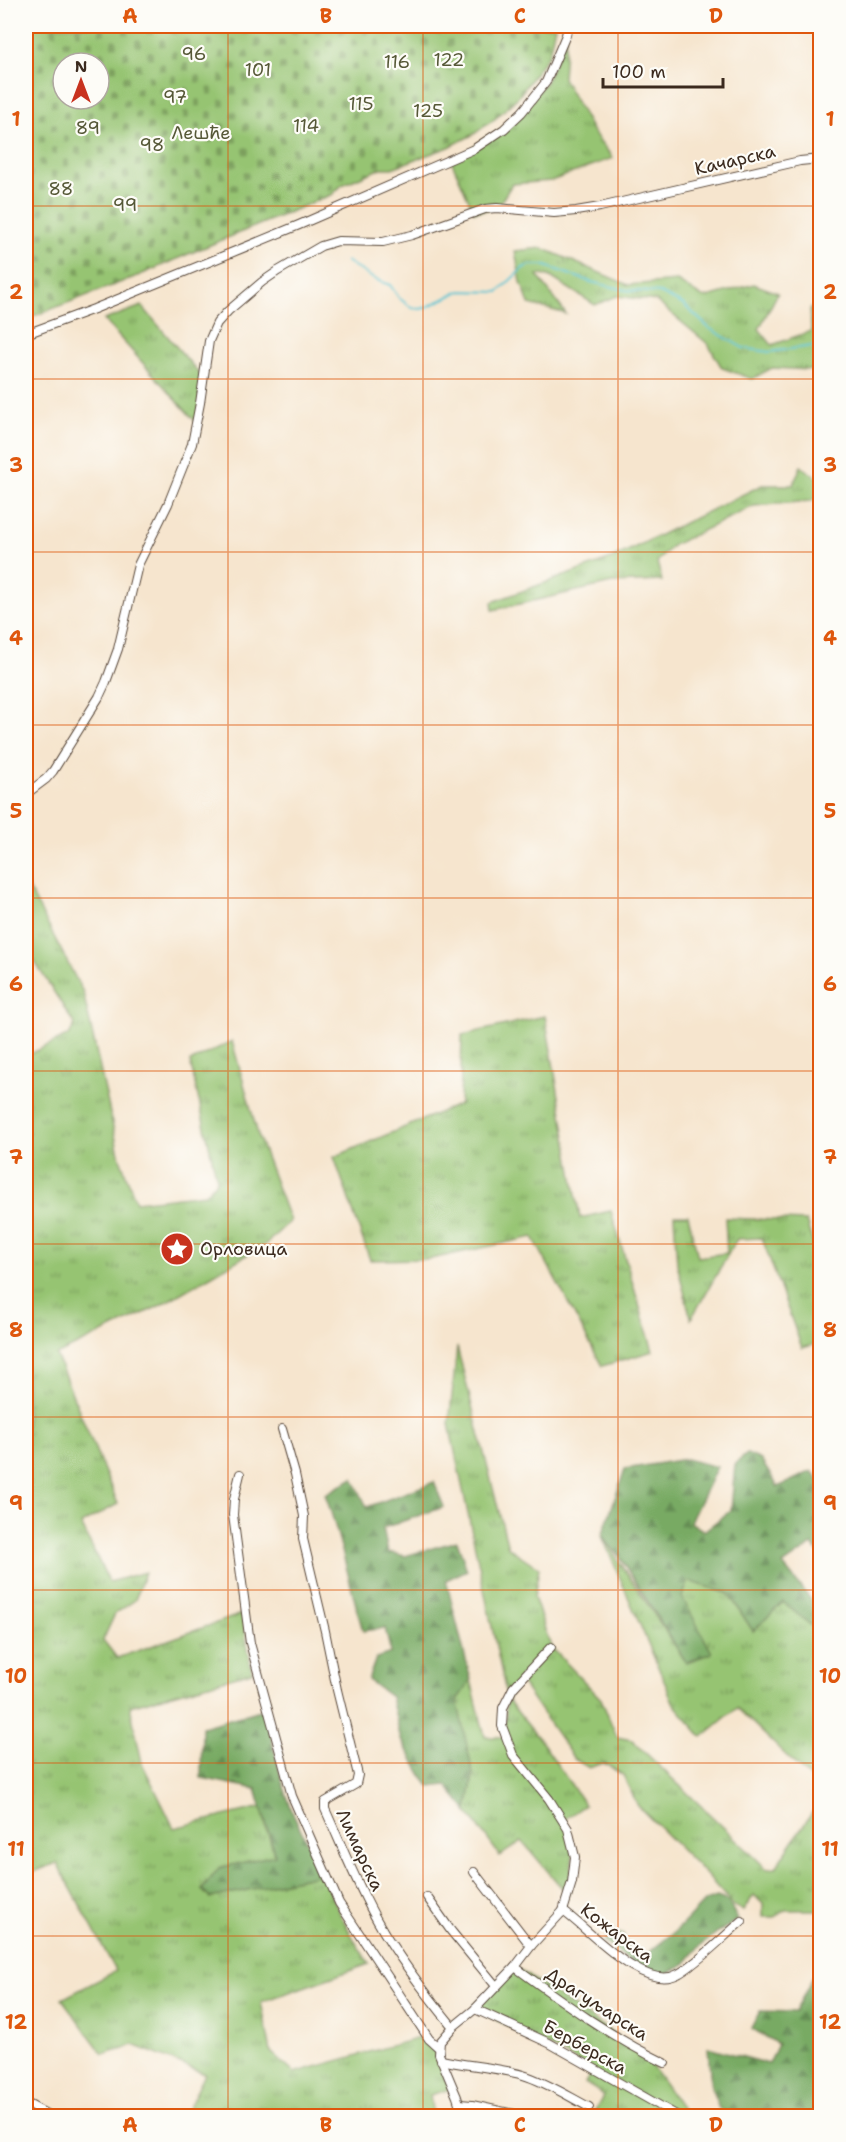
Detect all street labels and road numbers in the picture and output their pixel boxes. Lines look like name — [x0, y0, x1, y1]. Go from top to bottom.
street label: Качарска — [692, 139, 778, 181]
street label: Лимарска — [330, 1805, 390, 1895]
street label: Кожарска — [576, 1898, 658, 1968]
street label: Драгуљарска — [541, 1962, 653, 2046]
street label: Берберска — [539, 2014, 631, 2080]

